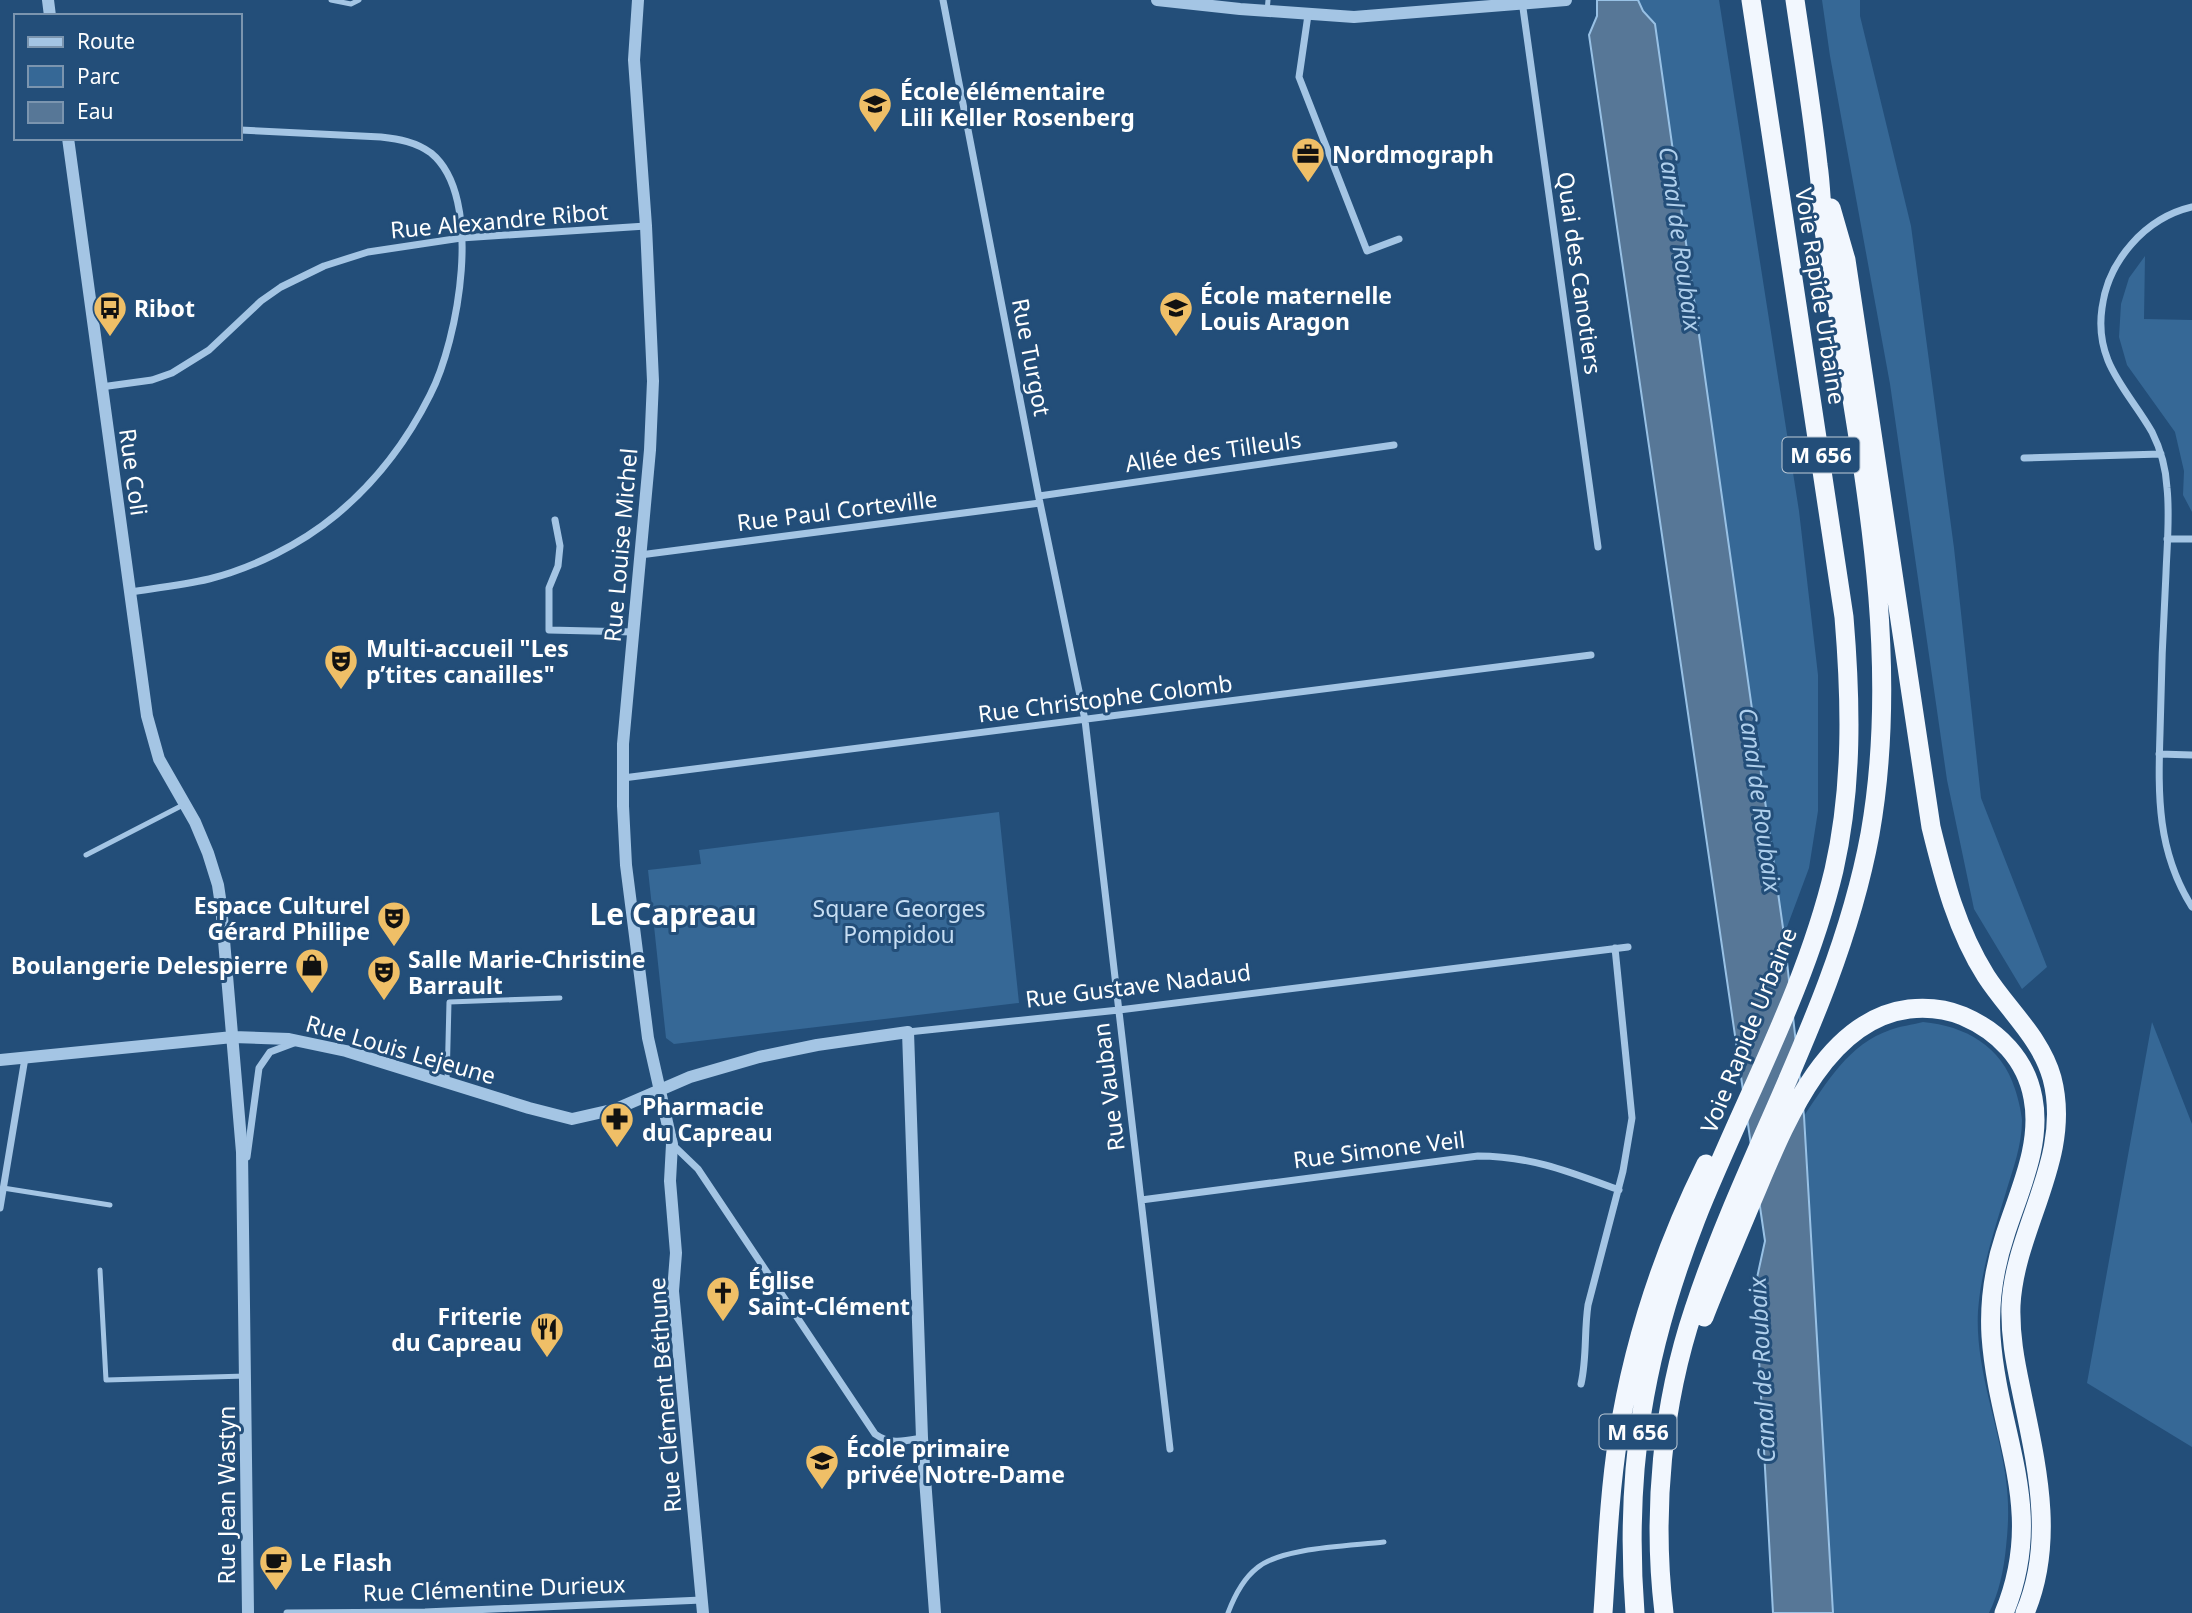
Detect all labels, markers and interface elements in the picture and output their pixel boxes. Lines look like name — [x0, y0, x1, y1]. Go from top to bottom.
legend — [14, 14, 242, 140]
text: Route — [77, 27, 135, 55]
text: Parc — [77, 62, 120, 90]
place label: École élémentaire Lili Keller Rosenberg — [900, 75, 1135, 133]
school or university icon: École élémentaire Lili Keller Rosenberg — [856, 85, 894, 134]
text: Eau — [77, 97, 113, 125]
office icon: Nordmograph — [1289, 135, 1327, 184]
place label: Nordmograph — [1332, 138, 1494, 170]
water label: Canal de Roubaix — [1652, 144, 1710, 335]
street label: Quai des Canotiers — [1550, 170, 1610, 376]
street label: Voie Rapide Urbaine — [1788, 185, 1854, 407]
street label: Rue Alexandre Ribot — [389, 195, 609, 245]
place label: École maternelle Louis Aragon — [1200, 279, 1392, 337]
bus stop icon: Ribot — [91, 289, 129, 338]
school or university icon: École maternelle Louis Aragon — [1157, 289, 1195, 338]
place label: Ribot — [134, 292, 195, 324]
street label: Rue Turgot — [1005, 296, 1059, 418]
street label: Allée des Tilleuls — [1123, 423, 1303, 479]
street label: Rue Coli — [112, 426, 156, 518]
road number: M 656 — [1783, 438, 1860, 472]
street label: Rue Louise Michel — [596, 447, 644, 643]
street label: Rue Paul Corteville — [735, 482, 939, 538]
place label: Multi-accueil "Les p’tites canailles" — [366, 632, 569, 690]
theatre icon: Multi-accueil "Les p’tites canailles" — [322, 642, 360, 691]
street label: Rue Christophe Colomb — [976, 667, 1234, 729]
water label: Canal de Roubaix — [1732, 705, 1790, 896]
place label: Espace Culturel Gérard Philipe — [194, 889, 370, 947]
park label: Square Georges Pompidou — [813, 892, 985, 950]
district label: Le Capreau — [590, 893, 756, 934]
theatre icon: Espace Culturel Gérard Philipe — [375, 899, 413, 948]
street label: Voie Rapide Urbaine — [1692, 922, 1804, 1138]
place label: Salle Marie-Christine Barrault — [408, 943, 646, 1001]
shop icon: Boulangerie Delespierre — [293, 946, 331, 995]
place label: Boulangerie Delespierre — [11, 949, 288, 981]
theatre icon: Salle Marie-Christine Barrault — [365, 953, 403, 1002]
street label: Rue Gustave Nadaud — [1023, 955, 1253, 1015]
street label: Rue Louis Lejeune — [302, 1007, 500, 1091]
street label: Rue Vauban — [1084, 1021, 1132, 1153]
place label: Pharmacie du Capreau — [642, 1090, 773, 1148]
pharmacy icon: Pharmacie du Capreau — [598, 1100, 636, 1149]
street label: Rue Simone Veil — [1291, 1123, 1467, 1175]
place label: Église Saint-Clément — [748, 1264, 910, 1322]
church icon: Église Saint-Clément — [704, 1274, 742, 1323]
water label: Canal de Roubaix — [1740, 1275, 1782, 1464]
street label: Rue Clément Béthune — [640, 1276, 688, 1514]
place label: Friterie du Capreau — [391, 1300, 522, 1358]
restaurant icon: Friterie du Capreau — [528, 1310, 566, 1359]
street label: Rue Jean Wastyn — [210, 1406, 242, 1584]
road number: M 656 — [1600, 1414, 1676, 1450]
place label: École primaire privée Notre-Dame — [846, 1432, 1065, 1490]
school or university icon: École primaire privée Notre-Dame — [803, 1442, 841, 1491]
cafe icon: Le Flash — [257, 1543, 295, 1592]
place label: Le Flash — [300, 1546, 392, 1578]
street label: Rue Clémentine Durieux — [362, 1567, 626, 1609]

